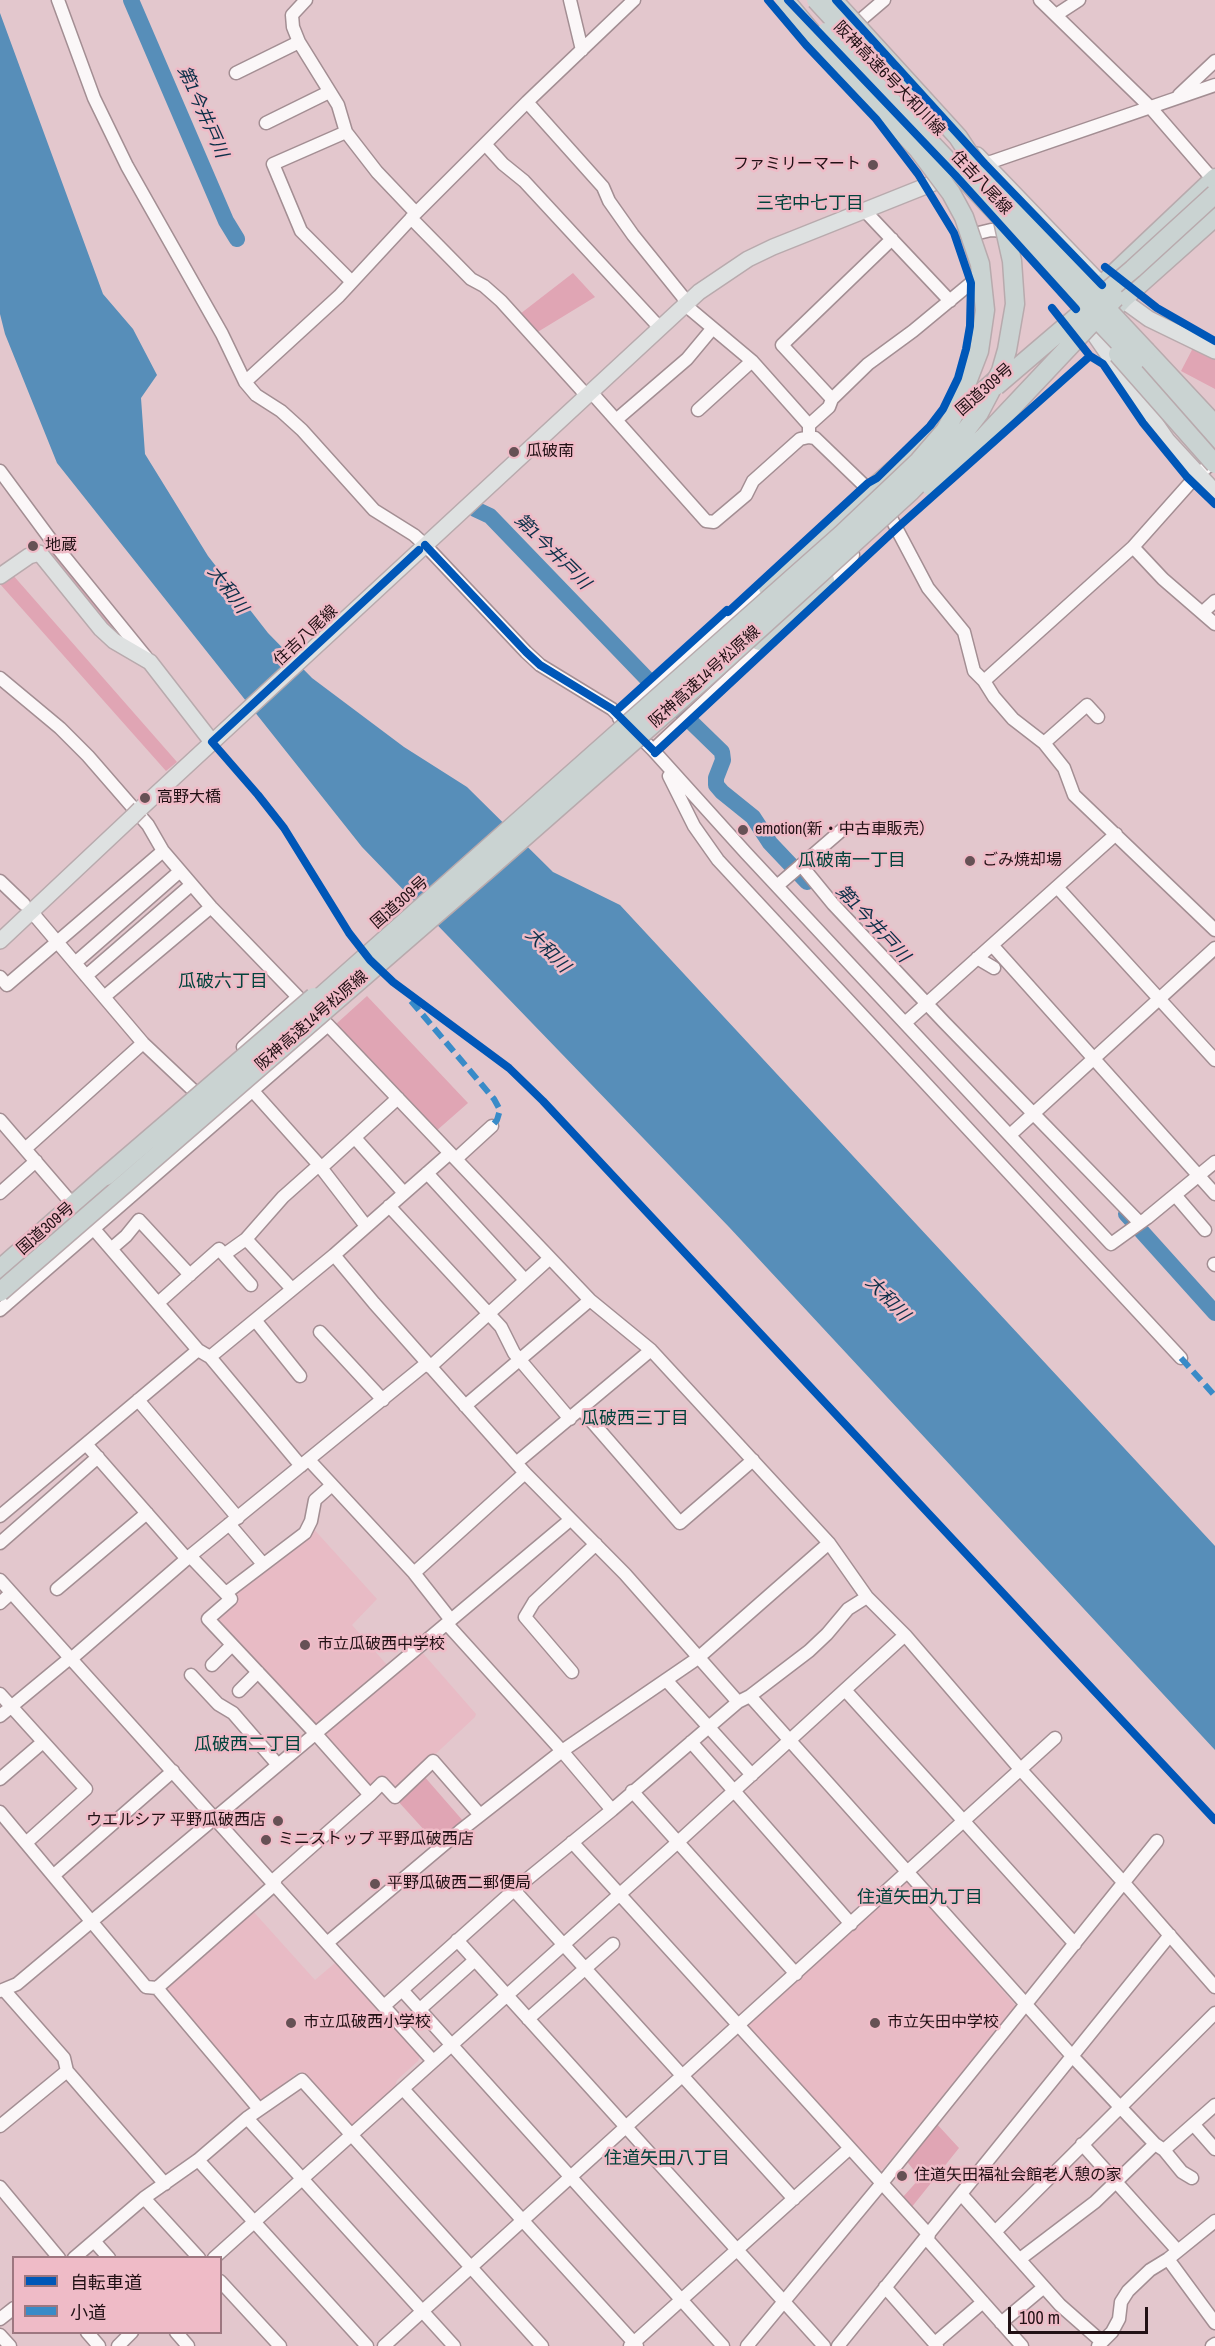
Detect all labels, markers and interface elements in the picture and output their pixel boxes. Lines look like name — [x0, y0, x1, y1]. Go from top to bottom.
street label: 阪神高速6号大和川線 — [830, 18, 948, 140]
water label: 第1今井戸川 — [172, 63, 232, 161]
street label: 住吉八尾線 — [947, 147, 1015, 219]
place label: ファミリーマート — [733, 155, 861, 175]
marker: ファミリーマート — [866, 158, 880, 172]
district label: 三宅中七丁目 — [756, 193, 864, 215]
street label: 国道309号 — [952, 360, 1018, 420]
place label: 瓜破南 — [526, 442, 574, 462]
marker: 瓜破南 — [507, 445, 521, 459]
water label: 第1今井戸川 — [510, 510, 594, 594]
place label: 地蔵 — [45, 536, 77, 556]
marker: 地蔵 — [26, 539, 40, 553]
water label: 大和川 — [202, 562, 252, 618]
street label: 住吉八尾線 — [270, 602, 342, 670]
street label: 阪神高速14号松原線 — [646, 622, 764, 732]
place label: 高野大橋 — [157, 788, 221, 808]
marker: 高野大橋 — [138, 791, 152, 805]
place label: emotion(新・中古車販売） — [755, 820, 935, 840]
marker: emotion(新・中古車販売） — [736, 823, 750, 837]
district label: 瓜破南一丁目 — [798, 850, 906, 872]
place label: ごみ焼却場 — [982, 851, 1062, 871]
marker: ごみ焼却場 — [963, 854, 977, 868]
street label: 国道309号 — [367, 873, 433, 933]
water label: 第1今井戸川 — [831, 881, 913, 967]
water label: 大和川 — [520, 924, 574, 978]
street label: 阪神高速14号松原線 — [252, 967, 372, 1075]
district label: 瓜破六丁目 — [178, 971, 268, 993]
street label: 国道309号 — [13, 1199, 79, 1259]
water label: 大和川 — [860, 1272, 914, 1326]
district label: 瓜破西三丁目 — [581, 1408, 689, 1430]
place label: 市立瓜破西中学校 — [317, 1635, 445, 1655]
marker: 市立瓜破西中学校 — [298, 1638, 312, 1652]
district label: 瓜破西二丁目 — [194, 1734, 302, 1756]
place label: ウエルシア 平野瓜破西店 — [86, 1811, 266, 1831]
marker: ウエルシア 平野瓜破西店 — [271, 1814, 285, 1828]
place label: ミニストップ 平野瓜破西店 — [278, 1830, 474, 1850]
marker: ミニストップ 平野瓜破西店 — [259, 1833, 273, 1847]
place label: 平野瓜破西二郵便局 — [387, 1874, 531, 1894]
marker: 平野瓜破西二郵便局 — [368, 1877, 382, 1891]
district label: 住道矢田九丁目 — [857, 1887, 983, 1909]
place label: 市立瓜破西小学校 — [303, 2013, 431, 2033]
place label: 市立矢田中学校 — [887, 2013, 999, 2033]
marker: 市立瓜破西小学校 — [284, 2016, 298, 2030]
marker: 市立矢田中学校 — [868, 2016, 882, 2030]
district label: 住道矢田八丁目 — [604, 2148, 730, 2170]
place label: 住道矢田福祉会館老人憩の家 — [914, 2166, 1122, 2186]
marker: 住道矢田福祉会館老人憩の家 — [895, 2169, 909, 2183]
legend — [12, 2256, 222, 2334]
text: 自転車道 — [70, 2270, 142, 2295]
scale bar — [1011, 2295, 1150, 2333]
text: 小道 — [70, 2300, 106, 2325]
text: 100 m — [1019, 2305, 1060, 2330]

